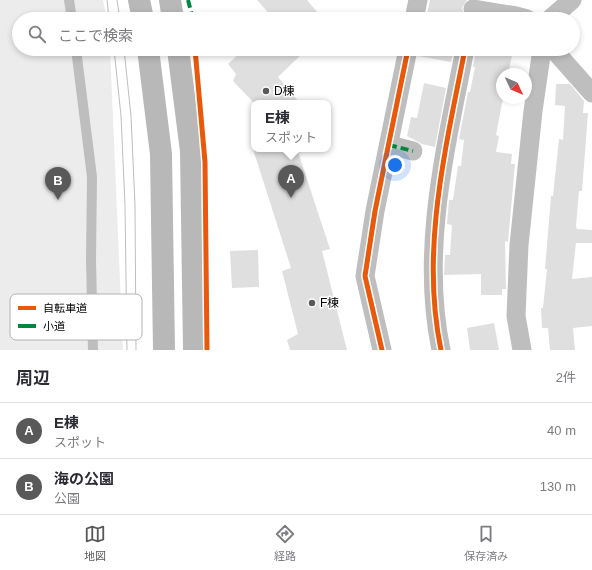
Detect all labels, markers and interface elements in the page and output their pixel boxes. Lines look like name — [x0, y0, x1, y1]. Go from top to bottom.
search box — [12, 12, 580, 56]
icon: search — [26, 23, 48, 45]
text: ここで検索 — [58, 27, 133, 44]
north arrow — [496, 68, 532, 104]
place label: D棟 — [274, 84, 295, 98]
marker: D棟 — [261, 86, 271, 96]
popup — [251, 100, 331, 152]
text: E棟 — [265, 109, 290, 126]
text: スポット — [265, 130, 317, 145]
your location — [385, 155, 405, 175]
pin: A — [278, 165, 304, 198]
pin: B — [45, 167, 71, 200]
legend — [10, 294, 142, 340]
place label: F棟 — [320, 296, 339, 310]
marker: F棟 — [307, 298, 317, 308]
text: 自転車道 — [43, 302, 87, 314]
text: 小道 — [43, 320, 65, 332]
text: 周辺 — [16, 369, 50, 388]
text: 2件 — [556, 370, 576, 385]
text: E棟 — [54, 414, 79, 431]
text: A — [24, 423, 34, 438]
text: 40 m — [547, 423, 576, 438]
text: スポット — [54, 435, 106, 450]
text: 海の公園 — [54, 470, 114, 487]
text: B — [24, 479, 34, 494]
text: 130 m — [540, 479, 576, 494]
text: 公園 — [54, 491, 80, 506]
tab: 地図 — [84, 523, 106, 563]
tab: 経路 — [274, 523, 296, 563]
tab: 保存済み — [464, 523, 508, 563]

